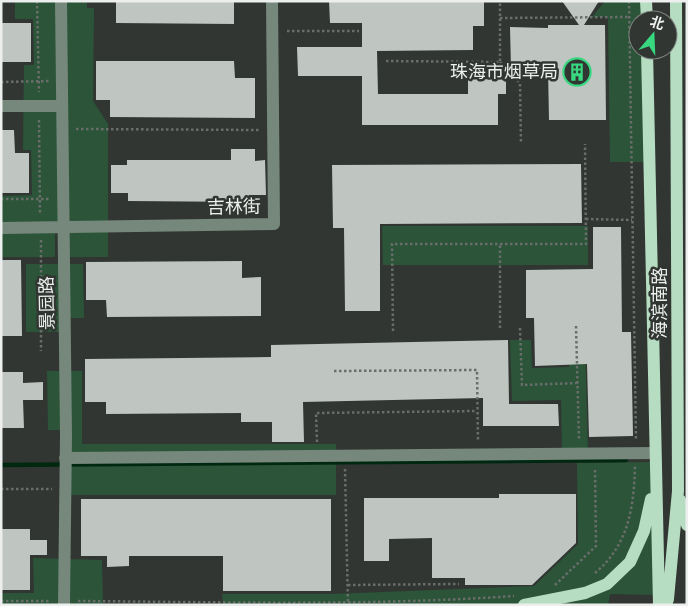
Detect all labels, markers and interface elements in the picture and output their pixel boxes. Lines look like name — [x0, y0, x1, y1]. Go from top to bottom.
north arrow — [628, 10, 678, 60]
text: 北 — [648, 13, 666, 33]
building icon: 珠海市烟草局 — [562, 57, 592, 87]
place label: 珠海市烟草局 — [450, 61, 558, 82]
street label: 吉林街 — [207, 196, 261, 217]
street label: 海滨南路 — [649, 267, 670, 339]
street label: 景园路 — [36, 276, 57, 330]

